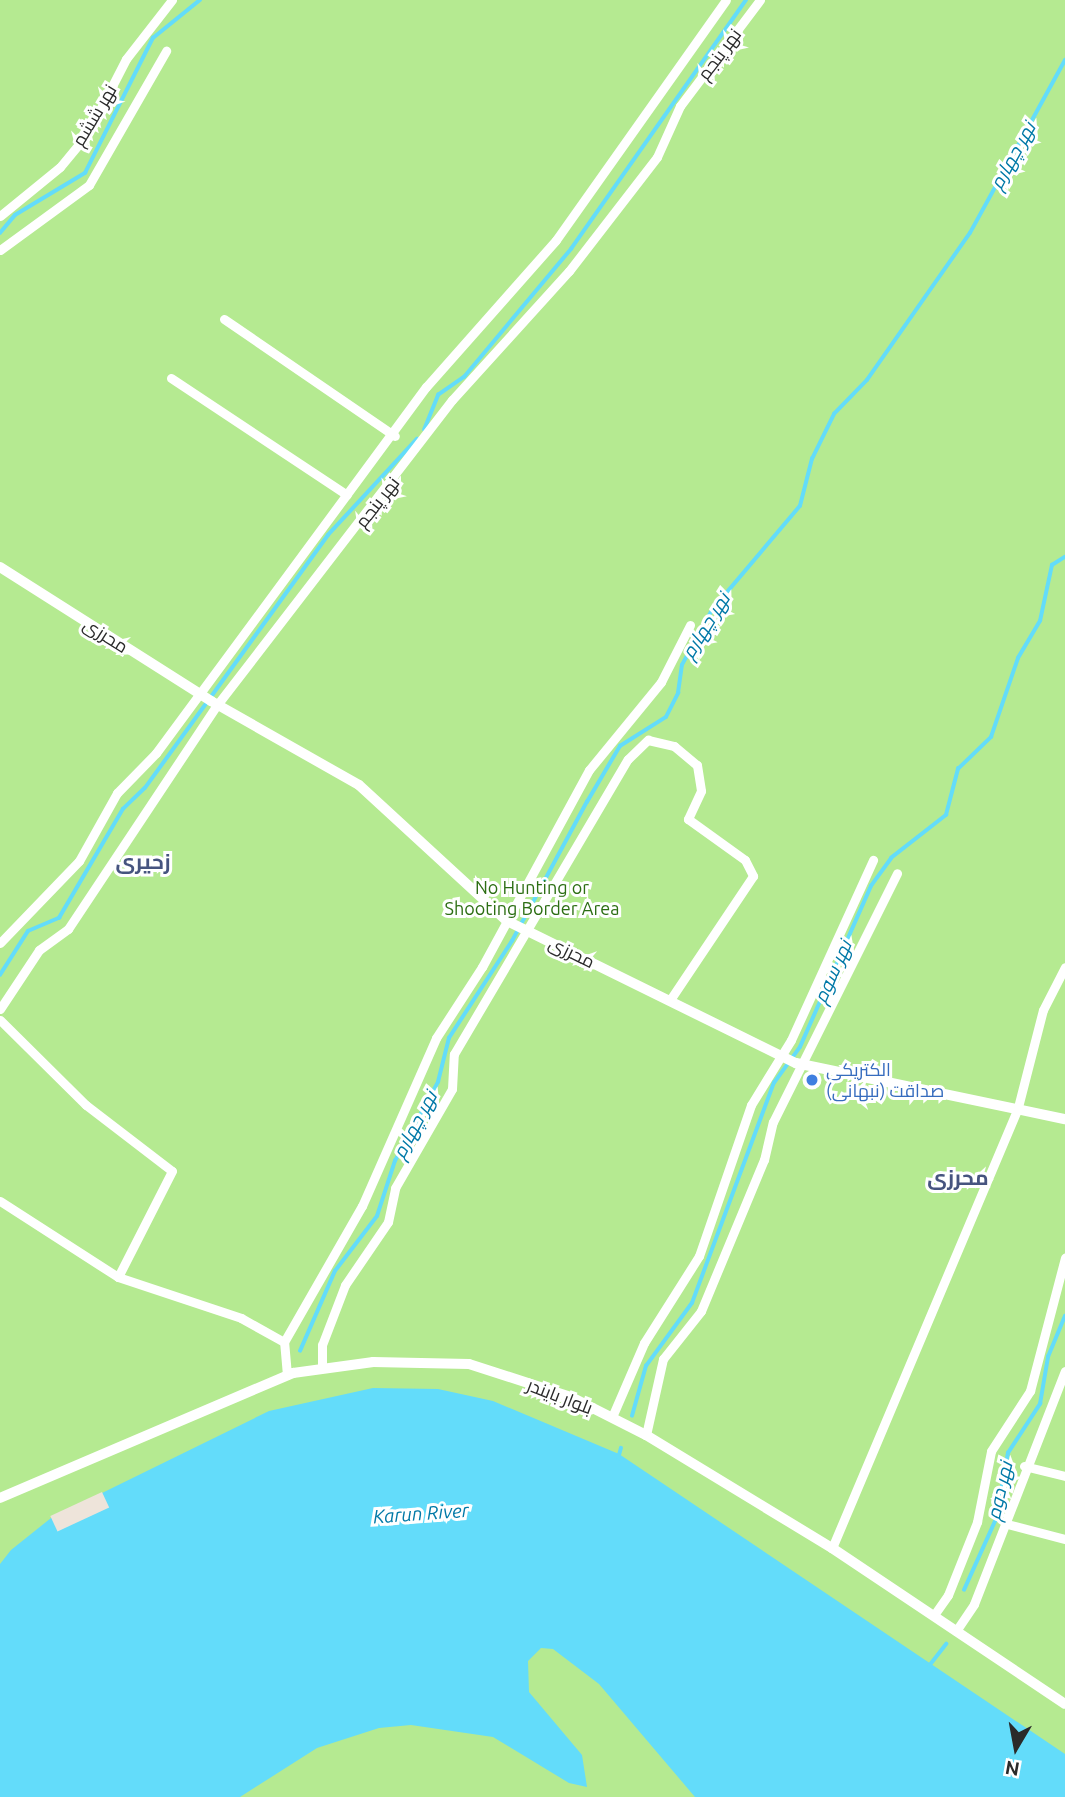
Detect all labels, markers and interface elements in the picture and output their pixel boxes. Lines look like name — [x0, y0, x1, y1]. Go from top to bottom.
street label: نهر پنجم — [693, 24, 745, 84]
street label: نهر ششم — [67, 80, 121, 150]
water label: نهر چهارم — [985, 118, 1041, 194]
street label: نهر پنجم — [350, 472, 404, 532]
water label: نهر چهارم — [677, 589, 735, 663]
street label: محرزی — [80, 613, 132, 657]
district label: زحیری — [115, 848, 171, 874]
park label: No Hunting or Shooting Border Area — [445, 877, 619, 920]
street label: محرزی — [545, 932, 599, 972]
water label: نهر سوم — [809, 937, 857, 1007]
place label: الکتریکی صداقت (نبهانی) — [826, 1059, 944, 1102]
marker: الکتریکی صداقت (نبهانی) — [804, 1072, 820, 1088]
water label: نهر چهارم — [388, 1087, 442, 1163]
district label: محرزی — [927, 1164, 989, 1190]
street label: بلوار بایندر — [524, 1374, 596, 1418]
water label: نهر دوم — [982, 1460, 1018, 1522]
water label: Karun River — [372, 1499, 470, 1529]
north arrow — [981, 1713, 1051, 1783]
text: N — [1003, 1757, 1021, 1781]

